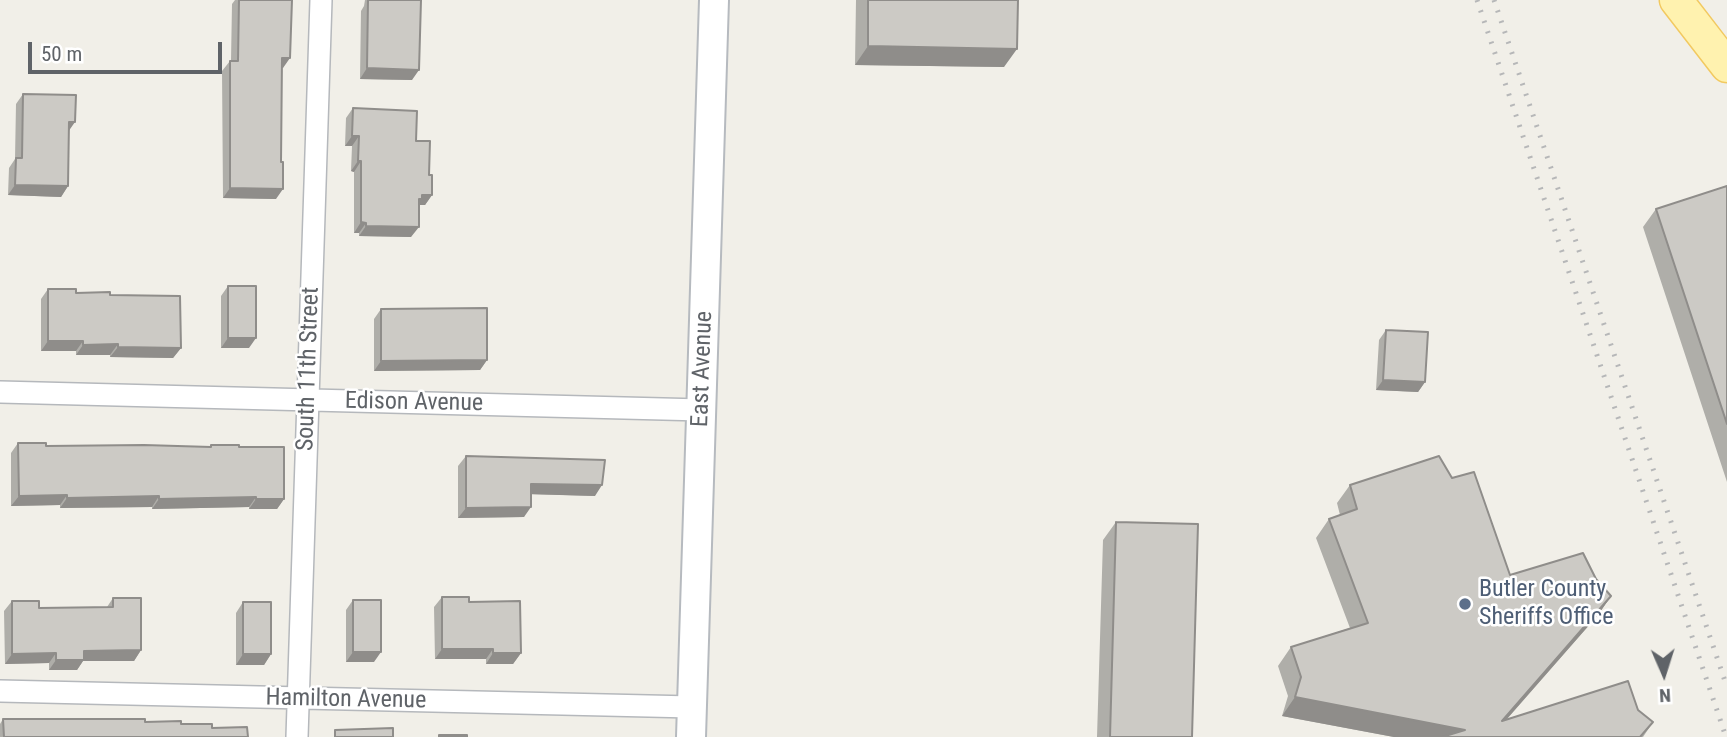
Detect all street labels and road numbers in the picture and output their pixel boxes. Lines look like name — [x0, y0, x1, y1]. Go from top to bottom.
street label: South 11th Street — [292, 286, 326, 452]
street label: East Avenue — [687, 310, 719, 428]
street label: Edison Avenue — [345, 387, 483, 419]
street label: Hamilton Avenue — [265, 684, 427, 716]

